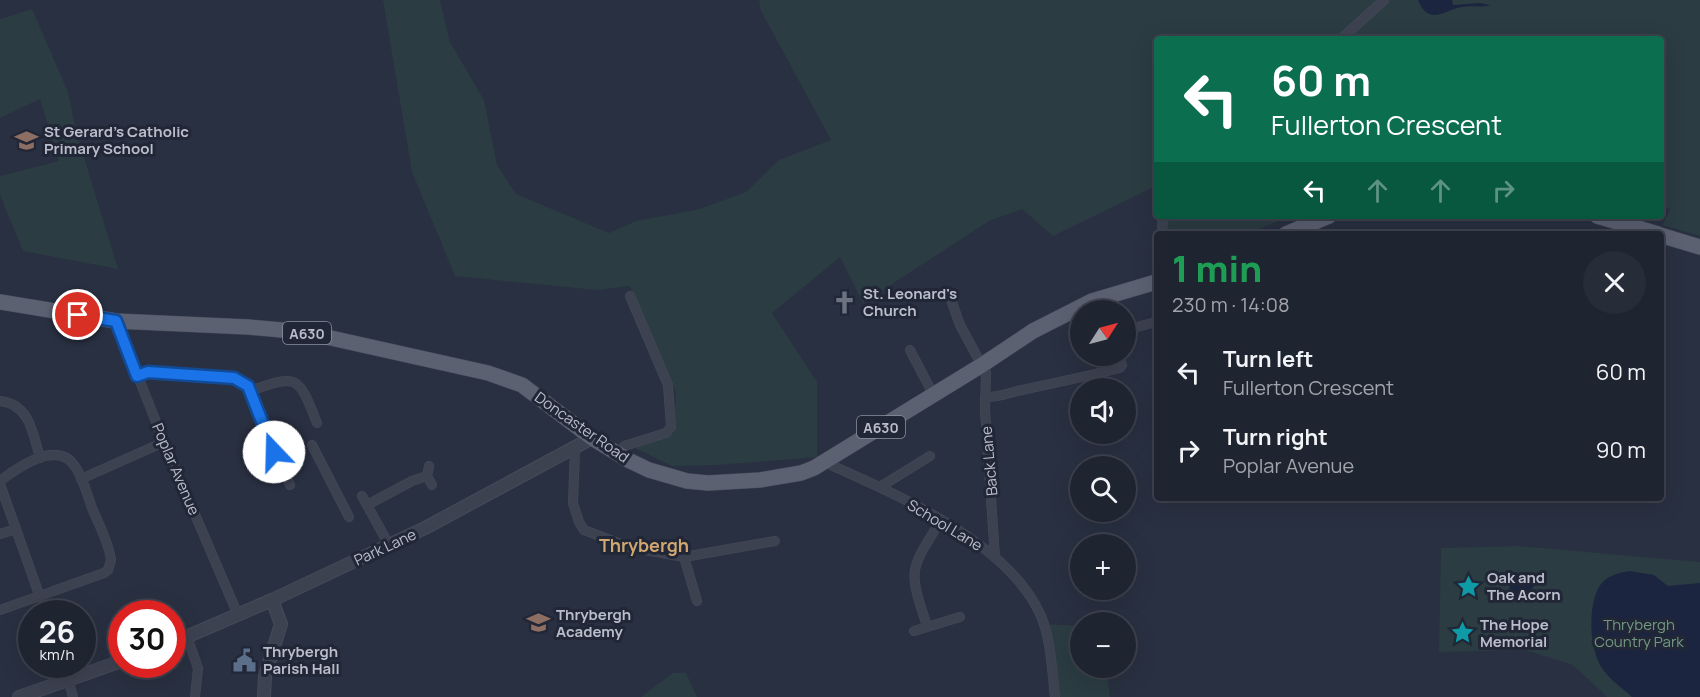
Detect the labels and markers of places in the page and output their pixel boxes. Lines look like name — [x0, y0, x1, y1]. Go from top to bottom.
place label: St Gerard's Catholic Primary School — [44, 121, 189, 159]
school or university icon: St Gerard's Catholic Primary School — [13, 127, 39, 153]
place label: St. Leonard's Church — [863, 283, 957, 321]
pin — [52, 289, 103, 340]
church icon: St. Leonard's Church — [832, 289, 858, 315]
place label: Oak and The Acorn — [1487, 567, 1561, 605]
place icon: Oak and The Acorn — [1456, 573, 1482, 599]
place label: Thrybergh Academy — [556, 604, 631, 642]
school or university icon: Thrybergh Academy — [525, 610, 551, 636]
place label: The Hope Memorial — [1480, 614, 1549, 652]
place icon: The Hope Memorial — [1449, 620, 1475, 646]
place label: Thrybergh Parish Hall — [263, 641, 340, 679]
public building icon: Thrybergh Parish Hall — [232, 647, 258, 673]

